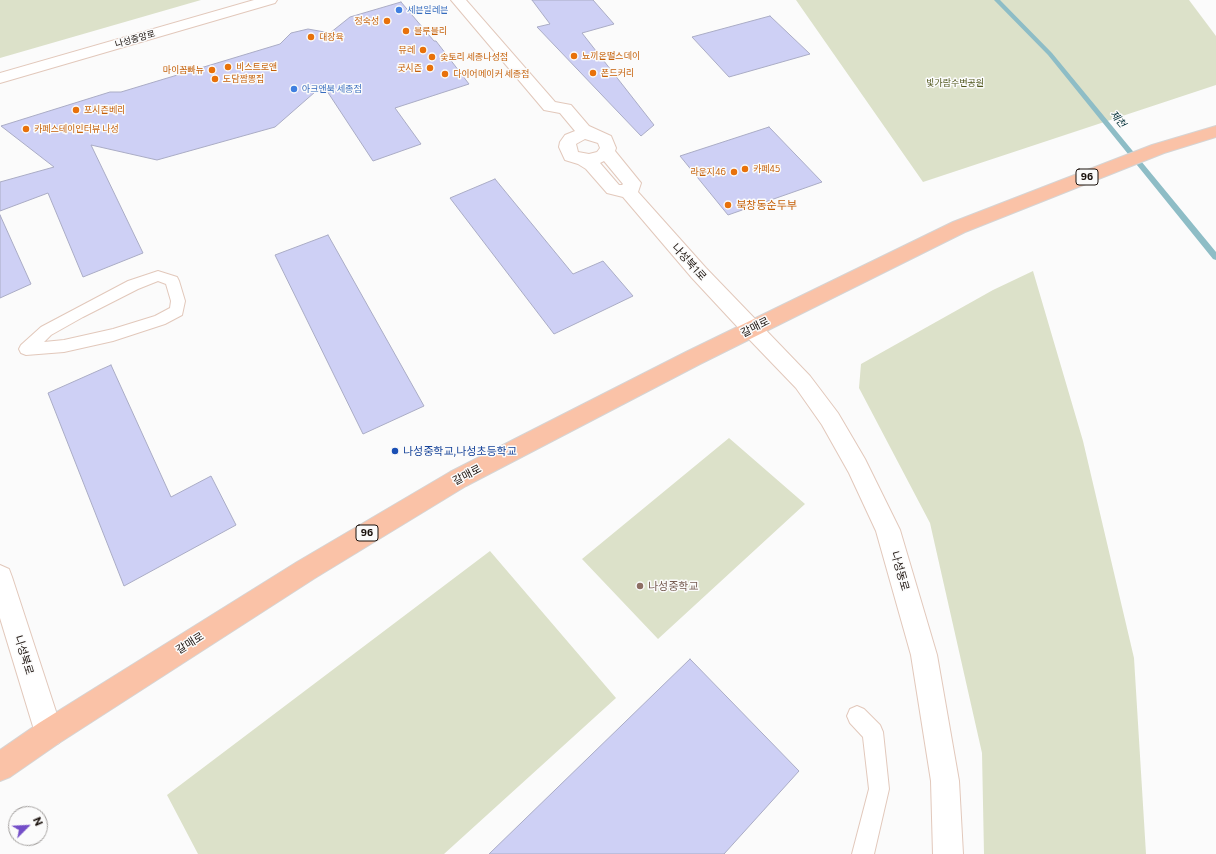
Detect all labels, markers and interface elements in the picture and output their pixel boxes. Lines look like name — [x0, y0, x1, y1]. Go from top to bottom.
marker: 세븐일레븐 — [394, 5, 404, 15]
place label: 세븐일레븐 — [407, 5, 448, 15]
place label: 정숙성 — [354, 16, 379, 26]
marker: 정숙성 — [382, 16, 392, 26]
marker: 블루블리 — [401, 26, 411, 36]
place label: 블루블리 — [414, 26, 447, 36]
street label: 나성중앙로 — [114, 28, 156, 50]
marker: 대장육 — [306, 32, 316, 42]
place label: 대장육 — [319, 32, 344, 42]
place label: 뮤레 — [398, 45, 415, 55]
marker: 뮤레 — [418, 45, 428, 55]
marker: 뇨끼온떨스데이 — [569, 51, 579, 61]
place label: 뇨끼온떨스데이 — [582, 51, 640, 61]
marker: 숯토리 세종나성점 — [427, 52, 437, 62]
place label: 숯토리 세종나성점 — [440, 52, 508, 62]
marker: 비스트로앤 — [223, 62, 233, 72]
place label: 비스트로앤 — [236, 62, 277, 72]
place label: 굿시즌 — [397, 63, 422, 73]
marker: 굿시즌 — [425, 63, 435, 73]
place label: 마이꼼빠뉴 — [163, 65, 204, 75]
marker: 마이꼼빠뉴 — [207, 65, 217, 75]
marker: 폰드커리 — [588, 68, 598, 78]
place label: 폰드커리 — [601, 68, 634, 78]
marker: 다이어메이커 세종점 — [440, 69, 450, 79]
place label: 다이어메이커 세종점 — [453, 69, 529, 79]
marker: 도담짬뽕집 — [210, 74, 220, 84]
place label: 도담짬뽕집 — [223, 74, 264, 84]
park label: 빛가람수변공원 — [926, 78, 984, 88]
marker: 아크앤북 세종점 — [289, 84, 299, 94]
place label: 아크앤북 세종점 — [302, 84, 362, 94]
marker: 포시즌베리 — [71, 105, 81, 115]
place label: 포시즌베리 — [84, 105, 125, 115]
water label: 제천 — [1108, 108, 1128, 130]
marker: 카페스테이인터뷰 나성 — [21, 124, 31, 134]
place label: 카페스테이인터뷰 나성 — [34, 124, 119, 134]
marker: 카페45 — [740, 164, 750, 174]
place label: 카페45 — [753, 164, 780, 174]
place label: 라운지46 — [690, 167, 726, 177]
marker: 라운지46 — [729, 167, 739, 177]
road number: 96 — [1076, 169, 1098, 185]
place label: 북창동순두부 — [736, 198, 797, 212]
marker: 북창동순두부 — [723, 200, 733, 210]
street label: 나성북1로 — [669, 241, 709, 283]
street label: 갈매로 — [738, 314, 772, 340]
place label: 나성중학교,나성초등학교 — [403, 444, 517, 458]
marker: 나성중학교,나성초등학교 — [390, 446, 400, 456]
street label: 갈매로 — [450, 462, 484, 488]
road number: 96 — [356, 525, 378, 541]
street label: 나성동로 — [888, 550, 912, 592]
place label: 나성중학교 — [648, 579, 699, 593]
marker: 나성중학교 — [635, 581, 645, 591]
street label: 갈매로 — [174, 629, 206, 657]
street label: 나성북로 — [12, 634, 36, 676]
north arrow — [8, 806, 48, 846]
text: N — [31, 815, 46, 828]

